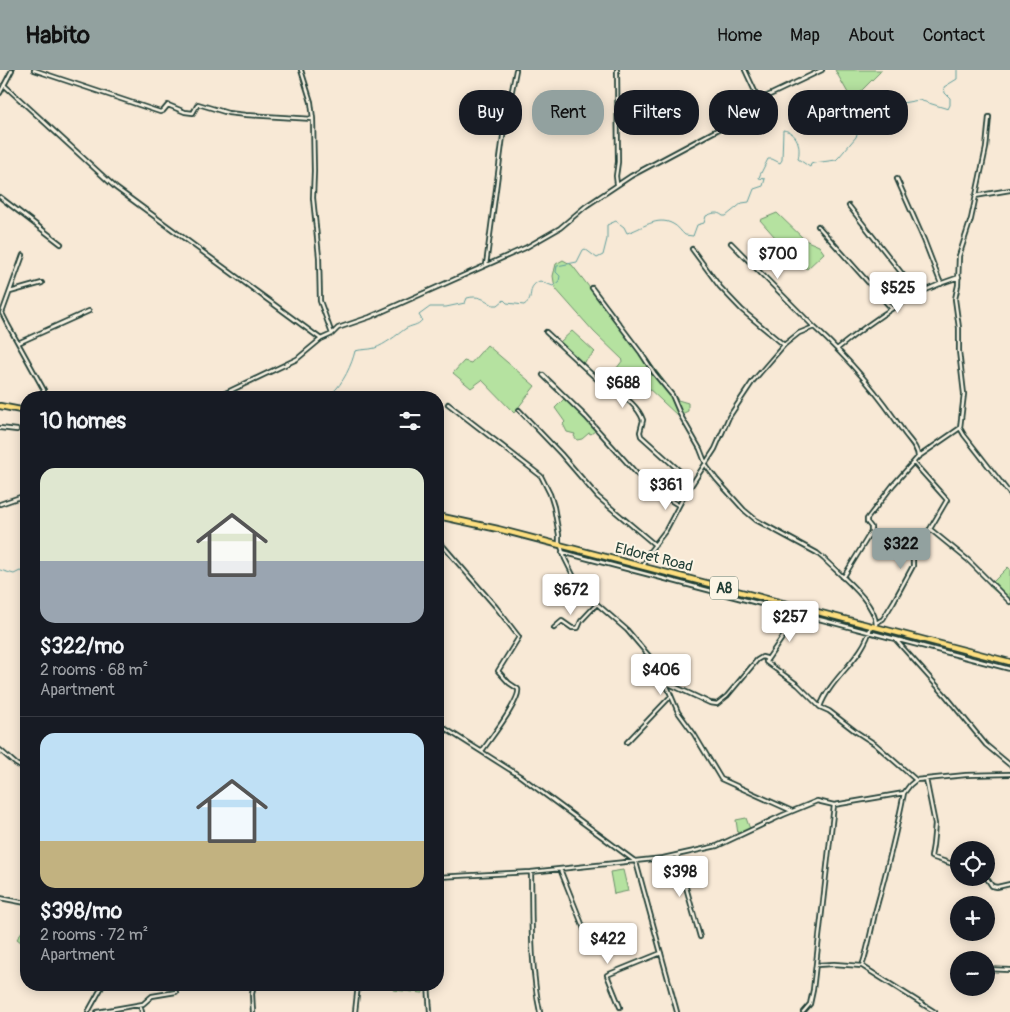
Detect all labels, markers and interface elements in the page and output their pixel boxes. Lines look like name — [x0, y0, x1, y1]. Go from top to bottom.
text: Habito — [25, 21, 90, 50]
text: Home — [717, 24, 762, 47]
text: Map — [790, 24, 820, 47]
text: About — [848, 24, 894, 47]
text: Contact — [922, 24, 985, 47]
chip: Buy — [459, 90, 522, 135]
chip: Rent — [532, 90, 604, 135]
chip: Filters — [614, 90, 699, 135]
chip: New — [709, 90, 778, 135]
chip: Apartment — [788, 90, 908, 135]
pin: $700 — [748, 238, 808, 280]
text: $700 — [759, 244, 798, 264]
pin: $525 — [868, 272, 928, 314]
text: $525 — [881, 278, 915, 298]
pin: $688 — [593, 366, 653, 409]
text: $688 — [606, 373, 640, 393]
icon: filters — [396, 407, 424, 435]
text: 10 homes — [40, 408, 126, 435]
pin: $361 — [636, 468, 696, 511]
text: $361 — [649, 475, 683, 495]
icon: home — [187, 500, 277, 590]
pin: $322 — [871, 528, 931, 570]
text: $322 — [883, 534, 919, 554]
street label: Eldoret Road — [613, 539, 695, 576]
pin: $672 — [541, 574, 601, 616]
road number: A8 — [710, 576, 738, 600]
text: $672 — [553, 580, 589, 600]
pin: $257 — [760, 600, 820, 643]
text: $257 — [773, 607, 807, 627]
text: $322/mo — [40, 633, 124, 660]
pin: $406 — [631, 654, 691, 696]
text: 2 rooms · 68 m² — [40, 660, 148, 680]
text: $406 — [642, 660, 680, 680]
text: Apartment — [40, 680, 115, 700]
icon: home — [187, 766, 277, 856]
map controls — [950, 841, 995, 996]
button: locate — [950, 841, 995, 886]
pin: $398 — [650, 856, 710, 898]
text: $398 — [663, 862, 697, 882]
button: + — [950, 896, 995, 941]
text: $398/mo — [40, 898, 122, 925]
pin: $422 — [578, 922, 638, 965]
text: 2 rooms · 72 m² — [40, 925, 148, 945]
text: $422 — [590, 929, 626, 949]
text: Apartment — [40, 945, 115, 965]
button: − — [950, 951, 995, 996]

